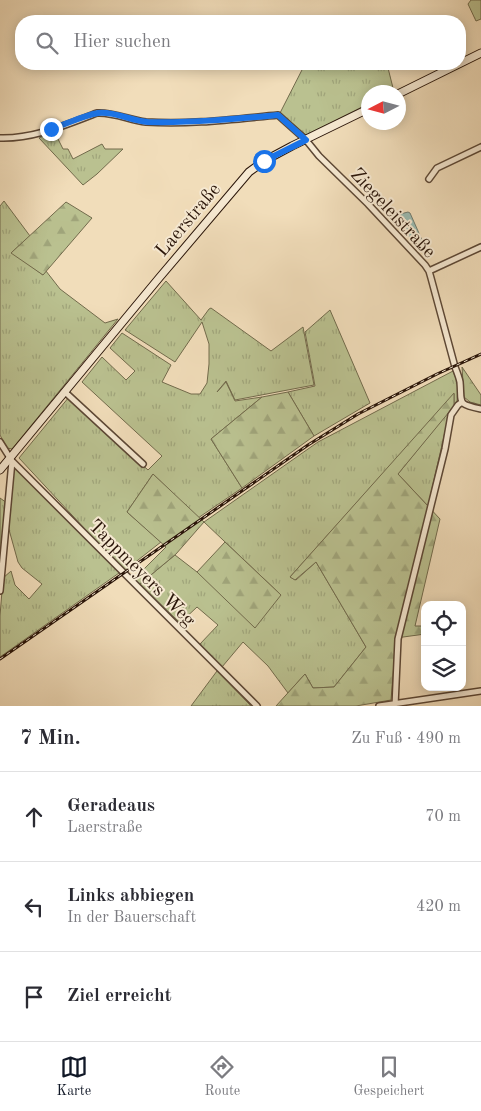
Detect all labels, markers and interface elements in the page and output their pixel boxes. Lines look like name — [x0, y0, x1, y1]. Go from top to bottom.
search box — [15, 15, 466, 70]
icon: search — [33, 29, 61, 57]
text: Hier suchen — [73, 33, 171, 52]
north arrow — [361, 85, 406, 130]
route end — [40, 118, 63, 141]
route start — [253, 150, 276, 173]
street label: Ziegeleistraße — [346, 165, 438, 262]
street label: Laerstraße — [153, 180, 225, 261]
street label: Tappmeyers Weg — [84, 517, 199, 631]
map controls — [421, 601, 466, 691]
button: locate — [421, 601, 466, 646]
button: layers — [421, 646, 466, 691]
text: 7 Min. — [20, 728, 81, 749]
text: Zu Fuß · 490 m — [351, 731, 461, 747]
text: Geradeaus — [67, 797, 155, 816]
icon: ahead — [20, 803, 48, 831]
text: 70 m — [425, 809, 461, 825]
text: Laerstraße — [67, 820, 142, 836]
text: Links abbiegen — [67, 887, 194, 906]
icon: left — [20, 893, 48, 921]
text: 420 m — [416, 899, 461, 915]
text: In der Bauerschaft — [67, 910, 196, 926]
icon: arrive — [20, 983, 48, 1011]
text: Ziel erreicht — [67, 987, 172, 1006]
tab: Karte — [57, 1053, 91, 1100]
tab: Route — [204, 1053, 240, 1100]
tab: Gespeichert — [353, 1053, 424, 1100]

